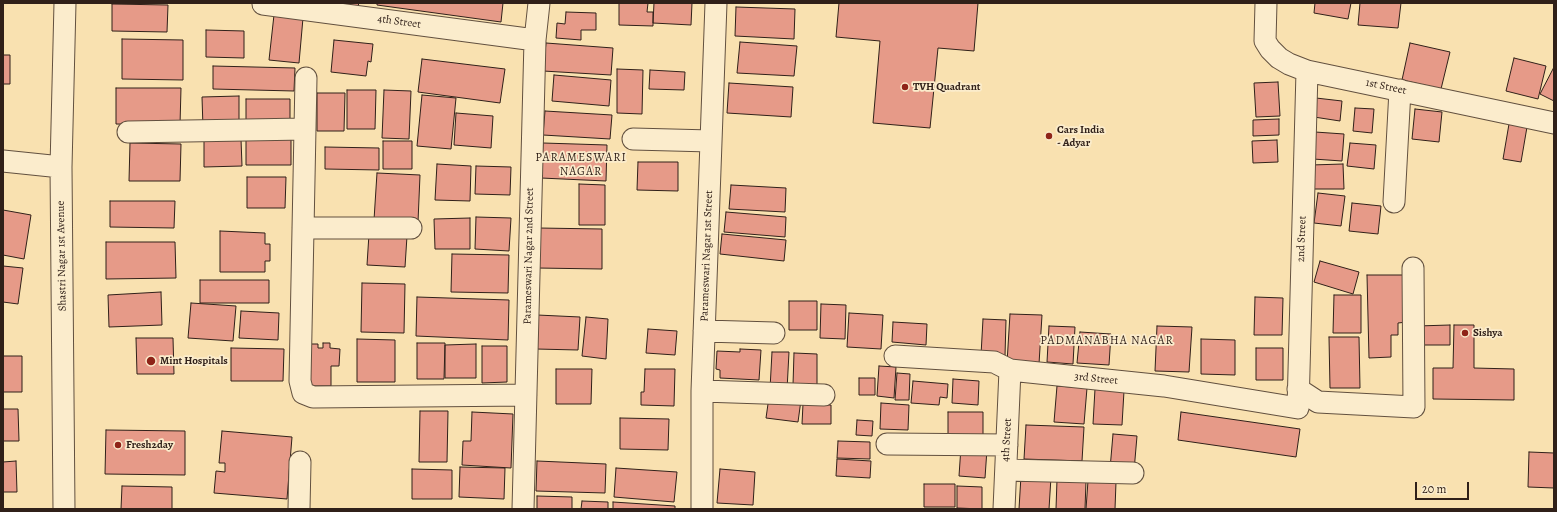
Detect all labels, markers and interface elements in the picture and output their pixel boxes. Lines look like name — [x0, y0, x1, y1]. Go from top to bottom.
street label: 4th Street — [376, 12, 422, 32]
street label: 1st Street — [1365, 76, 1407, 98]
place label: TVH Quadrant — [913, 80, 980, 94]
marker: TVH Quadrant — [900, 82, 910, 92]
place label: Cars India - Adyar — [1057, 123, 1105, 149]
marker: Cars India - Adyar — [1044, 131, 1054, 141]
district label: PARAMESWARI NAGAR — [535, 151, 627, 179]
street label: Parameswari Nagar 2nd Street — [521, 187, 537, 325]
street label: Parameswari Nagar 1st Street — [698, 190, 716, 322]
street label: Shastri Nagar 1st Avenue — [54, 201, 70, 311]
street label: 2nd Street — [1295, 216, 1309, 262]
place label: Sishya — [1473, 326, 1503, 340]
marker: Sishya — [1460, 328, 1470, 338]
district label: PADMANABHA NAGAR — [1040, 334, 1174, 348]
place label: Mint Hospitals — [160, 354, 228, 368]
marker: Mint Hospitals — [145, 355, 157, 367]
street label: 3rd Street — [1074, 370, 1118, 388]
street label: 4th Street — [999, 418, 1015, 462]
place label: Fresh2day — [126, 438, 173, 452]
marker: Fresh2day — [113, 440, 123, 450]
scale bar — [1417, 474, 1471, 500]
text: 20 m — [1422, 481, 1446, 497]

